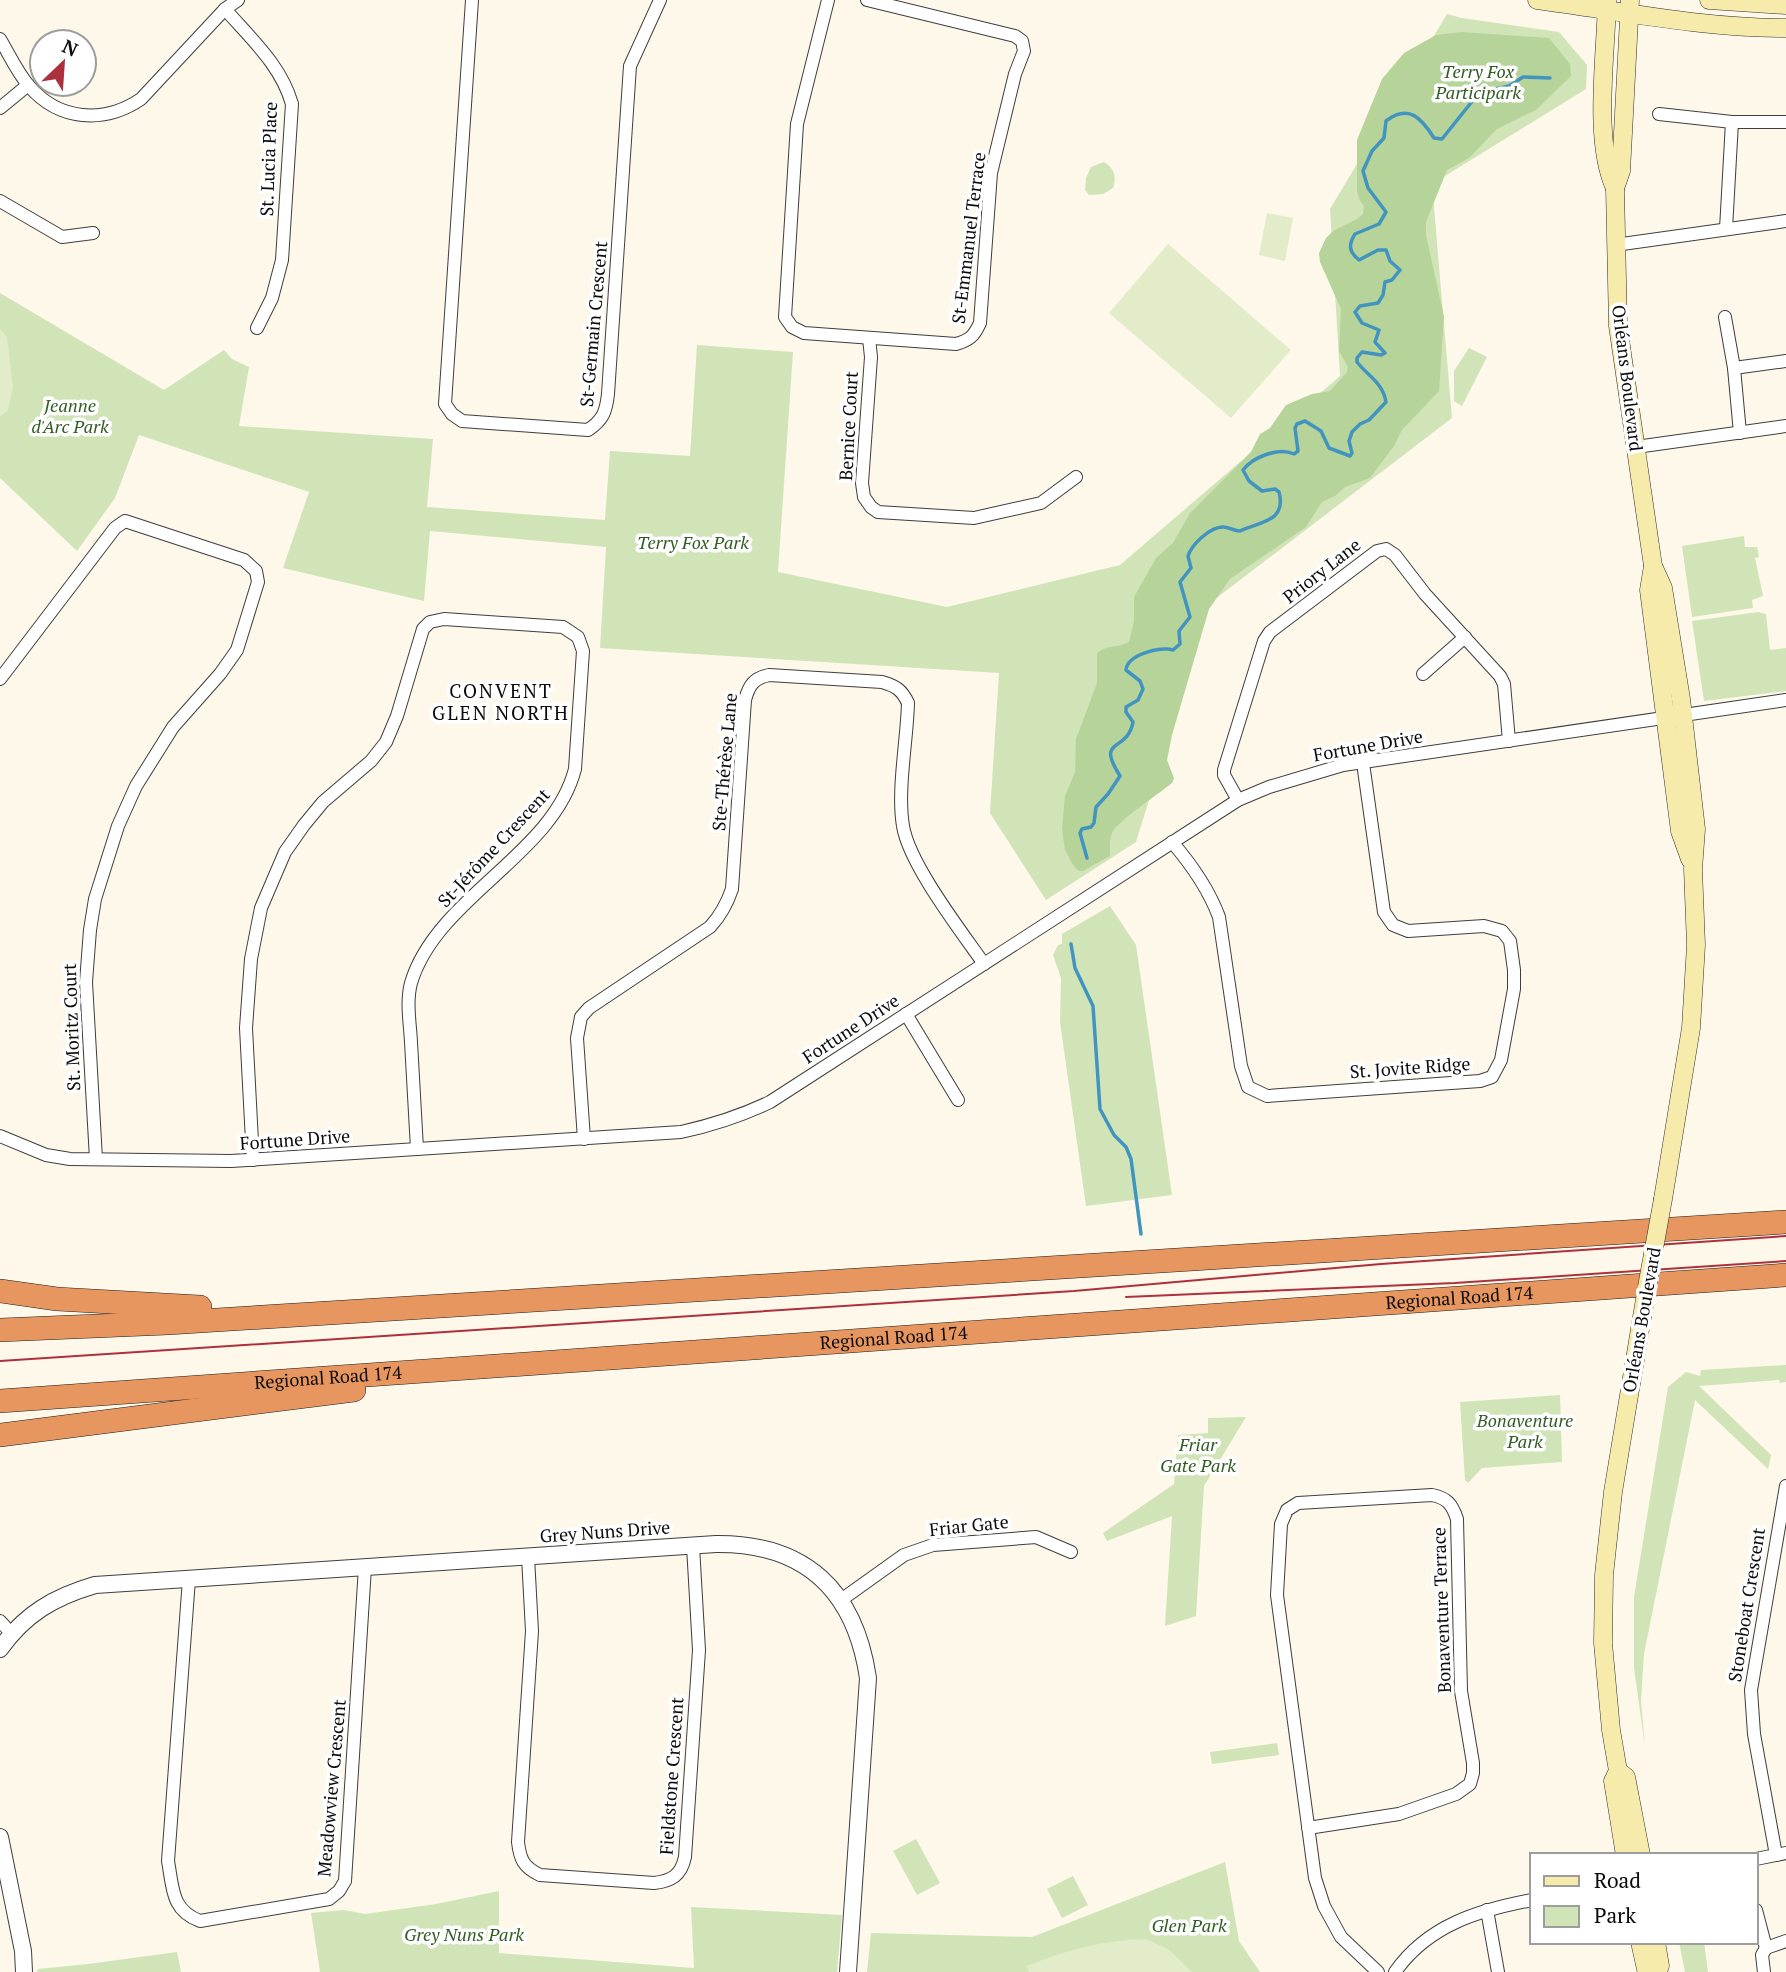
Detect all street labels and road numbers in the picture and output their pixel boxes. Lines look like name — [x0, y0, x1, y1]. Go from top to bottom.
street label: St. Lucia Place — [254, 101, 282, 217]
street label: St-Emmanuel Terrace — [946, 151, 990, 325]
street label: St-Germain Crescent — [574, 240, 612, 408]
street label: Orléans Boulevard — [1607, 303, 1649, 452]
street label: Bernice Court — [833, 370, 863, 481]
street label: Priory Lane — [1278, 532, 1365, 608]
street label: Ste-Thérèse Lane — [706, 692, 742, 832]
street label: Fortune Drive — [1311, 724, 1424, 766]
street label: St-Jérôme Crescent — [432, 783, 555, 912]
street label: St. Moritz Court — [57, 962, 85, 1091]
street label: Fortune Drive — [797, 988, 903, 1068]
street label: St. Jovite Ridge — [1349, 1051, 1471, 1083]
street label: Fortune Drive — [239, 1123, 351, 1155]
street label: Orléans Boulevard — [1616, 1245, 1666, 1394]
street label: Regional Road 174 — [1385, 1280, 1534, 1314]
street label: Regional Road 174 — [819, 1320, 969, 1354]
street label: Regional Road 174 — [253, 1360, 403, 1394]
street label: Friar Gate — [928, 1509, 1010, 1541]
street label: Grey Nuns Drive — [539, 1514, 671, 1548]
street label: Stoneboat Crescent — [1722, 1526, 1770, 1684]
street label: Bonaventure Terrace — [1426, 1527, 1456, 1693]
street label: Fieldstone Crescent — [654, 1696, 689, 1856]
street label: Meadowview Crescent — [311, 1698, 351, 1878]

